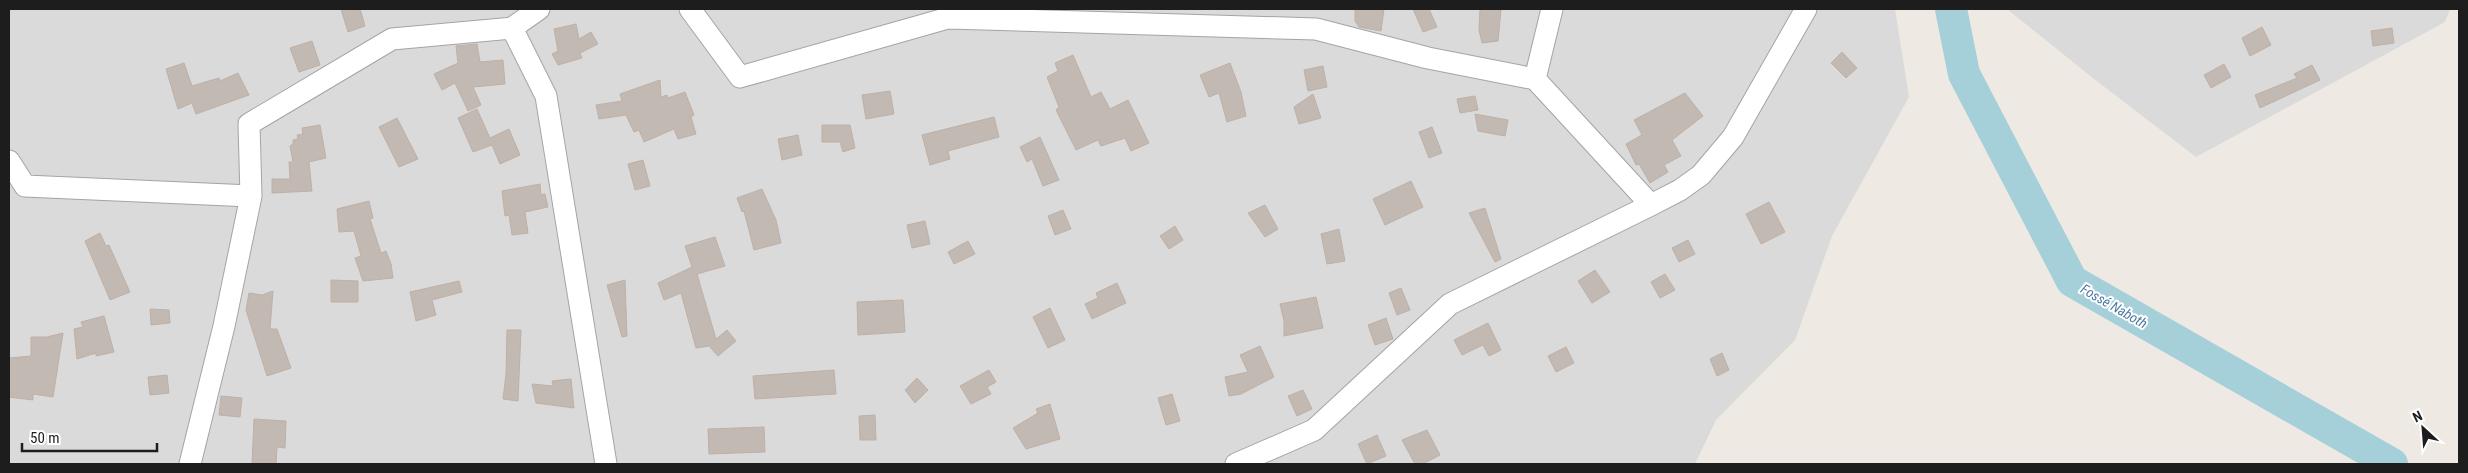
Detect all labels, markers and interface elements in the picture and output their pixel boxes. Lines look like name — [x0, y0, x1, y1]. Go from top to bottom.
water label: Fossé Naboth — [2078, 281, 2150, 331]
north arrow — [2398, 403, 2448, 453]
text: N — [2410, 407, 2425, 425]
scale bar — [22, 420, 158, 452]
text: 50 m — [30, 429, 60, 447]

